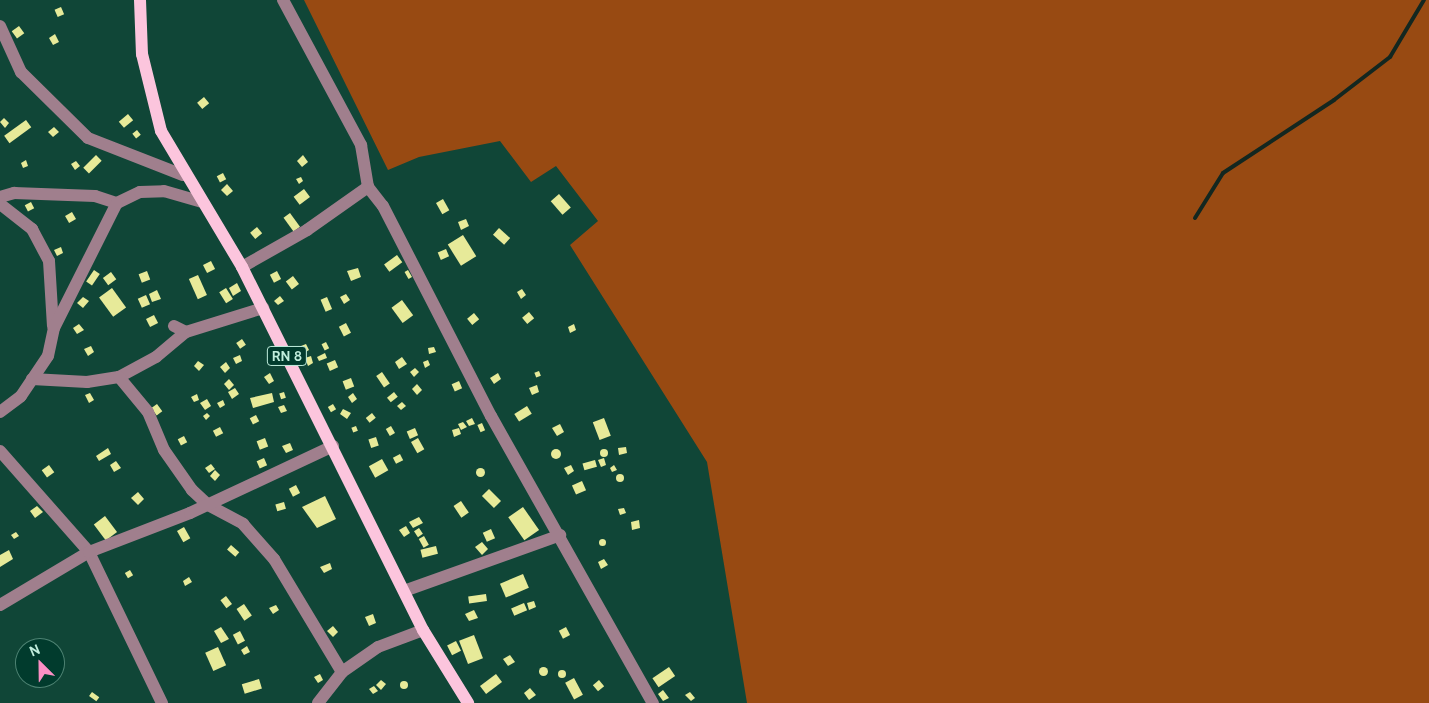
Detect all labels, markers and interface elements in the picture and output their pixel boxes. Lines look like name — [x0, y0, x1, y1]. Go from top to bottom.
road number: RN 8 — [266, 344, 308, 368]
north arrow — [15, 638, 65, 688]
text: N — [26, 640, 43, 660]

